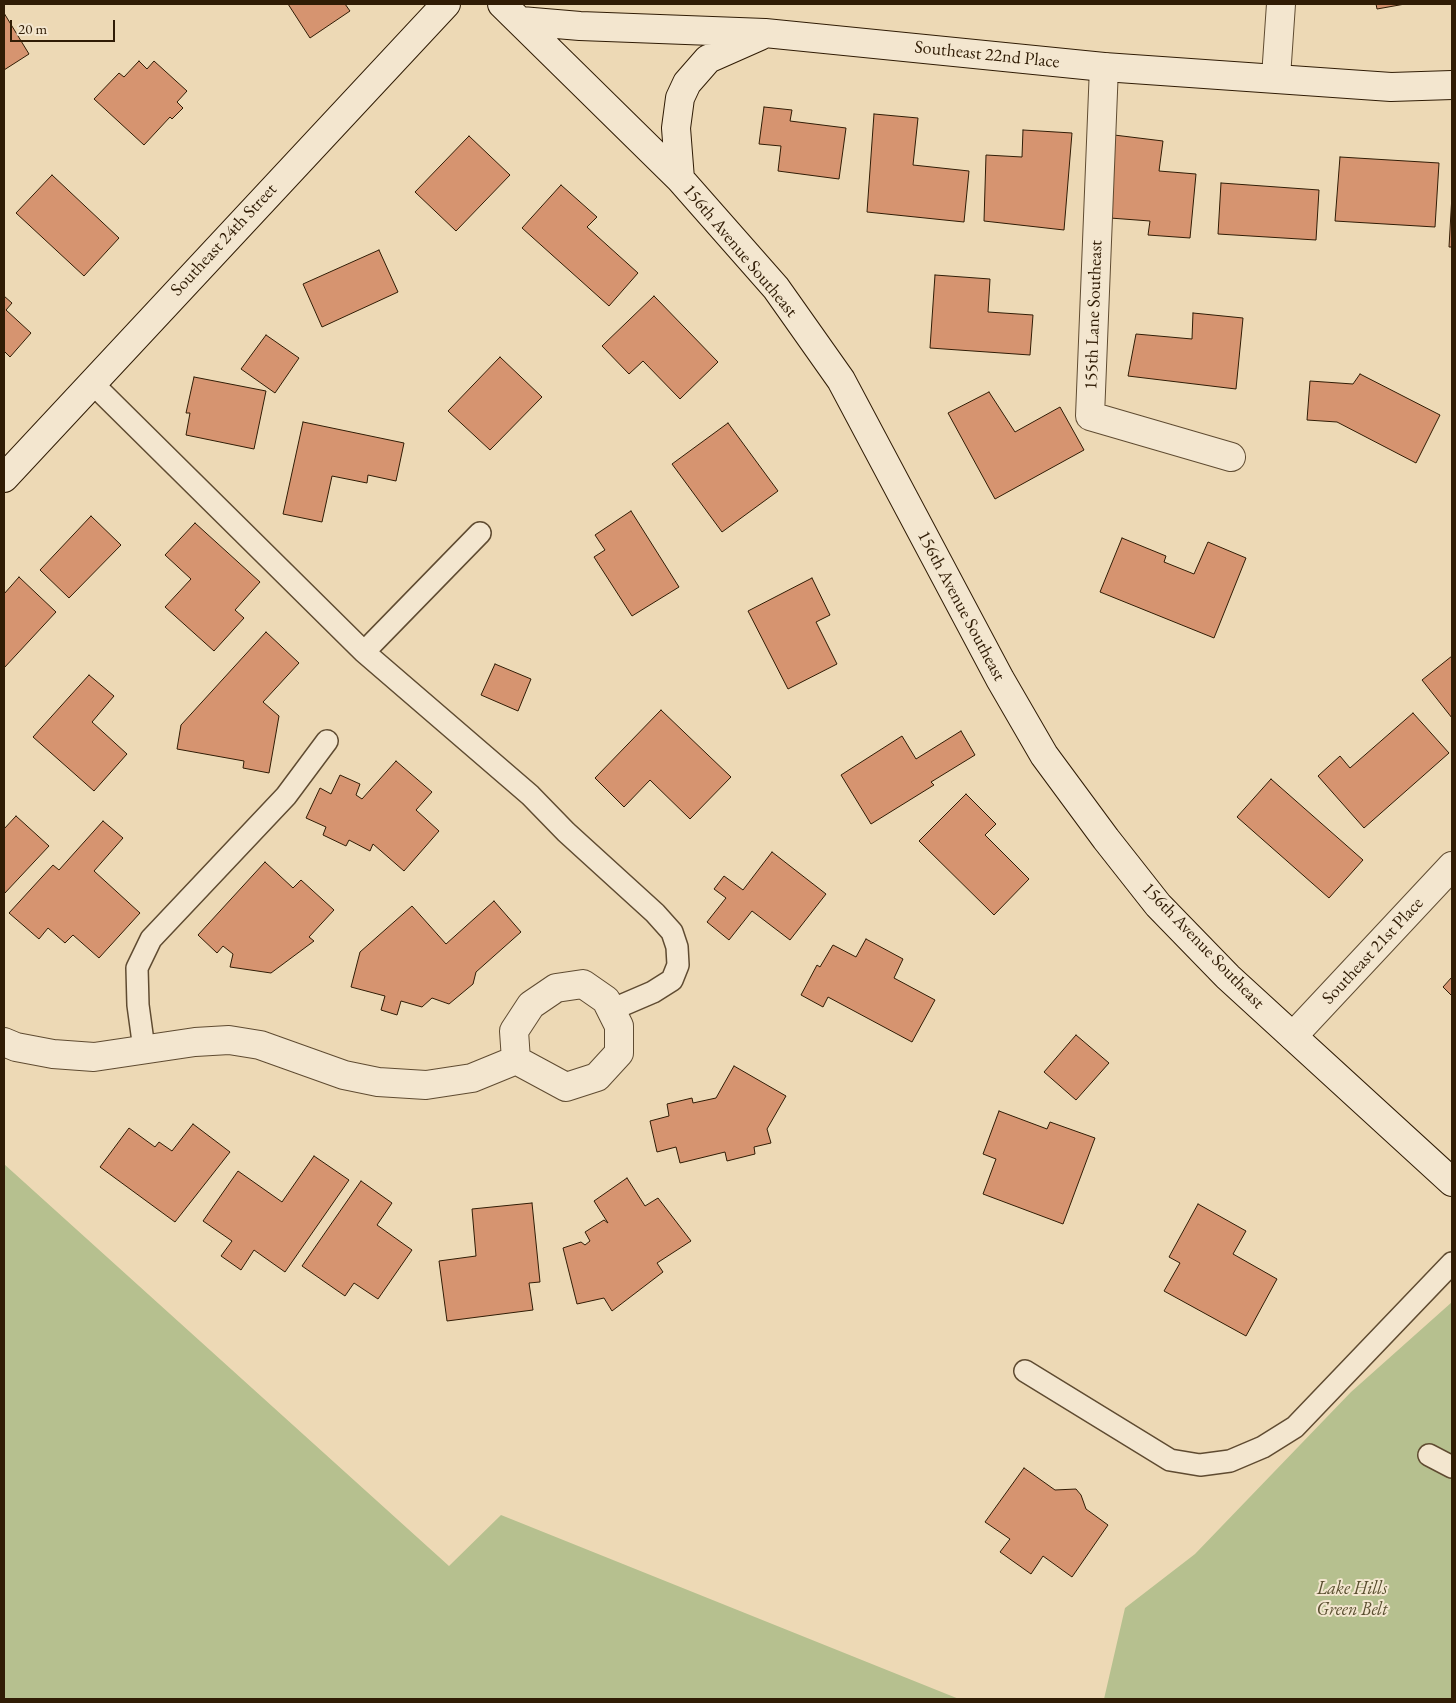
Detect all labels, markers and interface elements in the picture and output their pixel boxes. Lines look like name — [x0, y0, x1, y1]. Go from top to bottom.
scale bar — [12, 10, 118, 42]
text: 20 m — [18, 19, 47, 38]
street label: Southeast 22nd Place — [913, 37, 1061, 73]
street label: Southeast 24th Street — [166, 179, 282, 301]
street label: 156th Avenue Southeast — [678, 180, 802, 322]
street label: 155th Lane Southeast — [1081, 240, 1107, 390]
street label: 156th Avenue Southeast — [912, 527, 1010, 685]
street label: 156th Avenue Southeast — [1137, 878, 1269, 1014]
street label: Southeast 21st Place — [1318, 893, 1428, 1009]
park label: Lake Hills Green Belt — [1317, 1578, 1387, 1620]

